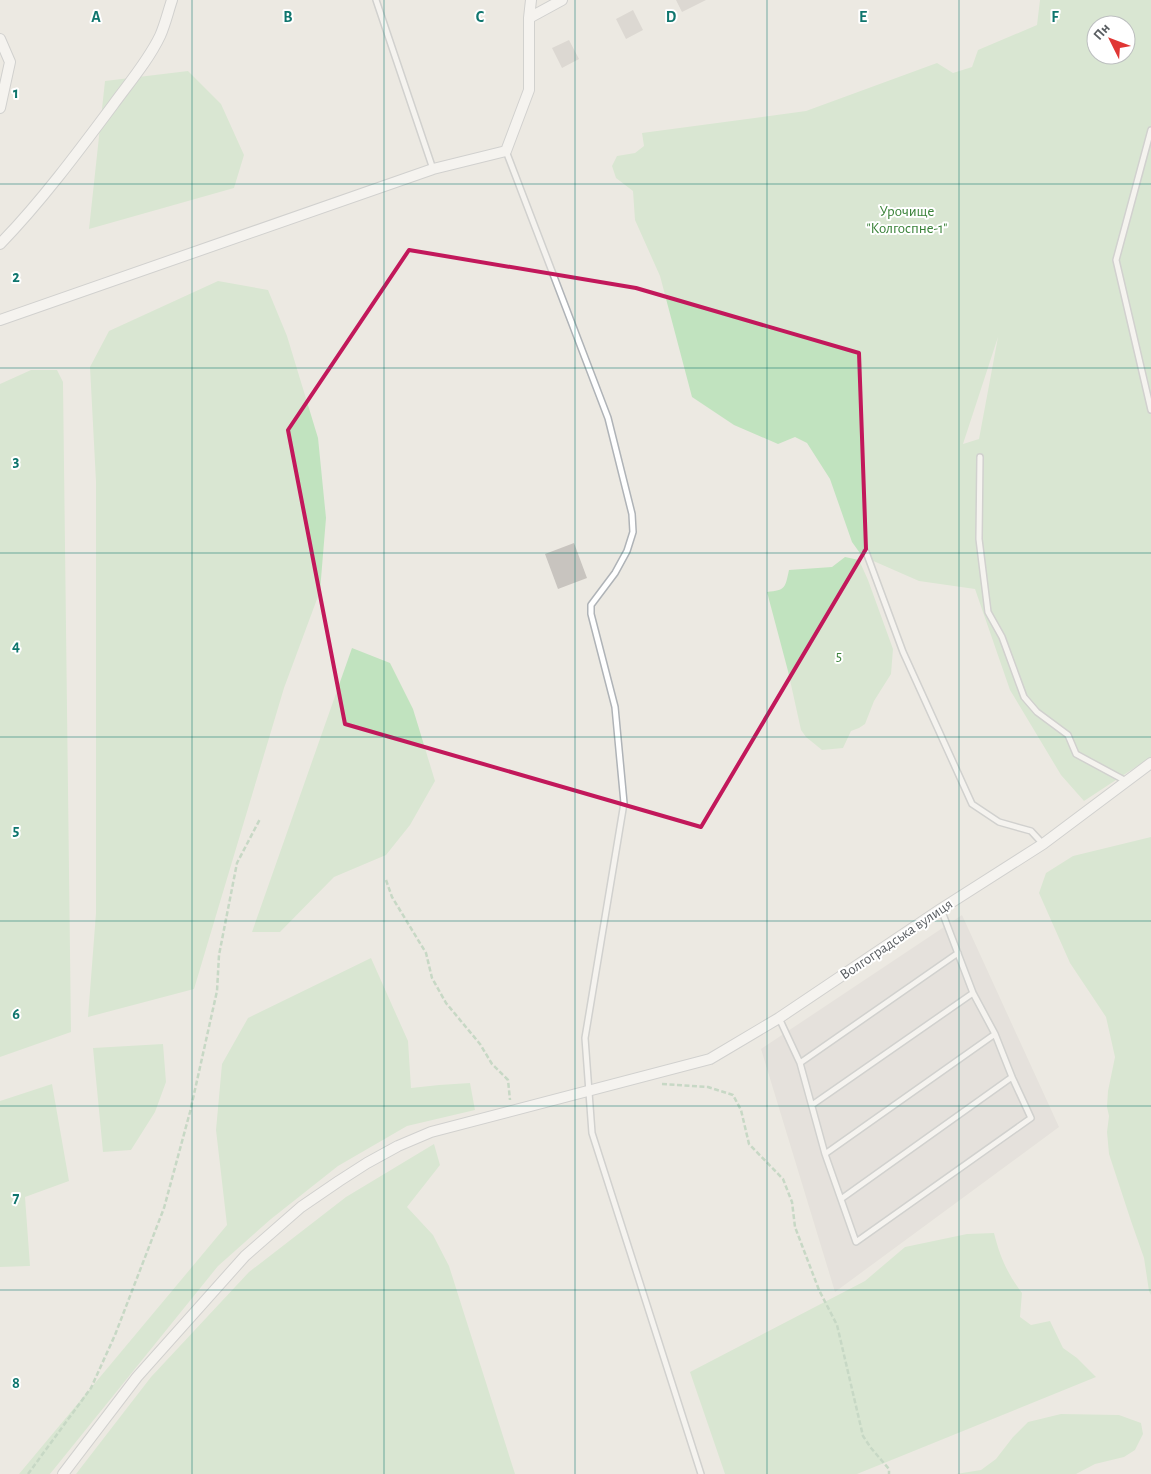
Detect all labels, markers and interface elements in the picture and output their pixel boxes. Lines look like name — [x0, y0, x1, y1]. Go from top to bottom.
text: A — [91, 9, 101, 25]
text: B — [283, 9, 293, 25]
text: C — [476, 9, 485, 25]
text: D — [666, 9, 677, 25]
text: E — [859, 9, 867, 25]
text: F — [1051, 9, 1059, 25]
north arrow — [1086, 15, 1136, 65]
text: Пн — [1091, 21, 1113, 43]
text: 1 — [13, 85, 19, 101]
park label: Урочище "Колгоспне-1" — [866, 204, 948, 236]
text: 2 — [12, 269, 20, 285]
text: 3 — [13, 453, 20, 469]
text: 4 — [12, 638, 20, 654]
park label: 5 — [836, 649, 842, 664]
text: 5 — [13, 822, 20, 838]
street label: Волгоградська вулиця — [837, 896, 955, 983]
text: 6 — [12, 1006, 20, 1022]
text: 7 — [13, 1190, 20, 1206]
text: 8 — [12, 1375, 20, 1391]

